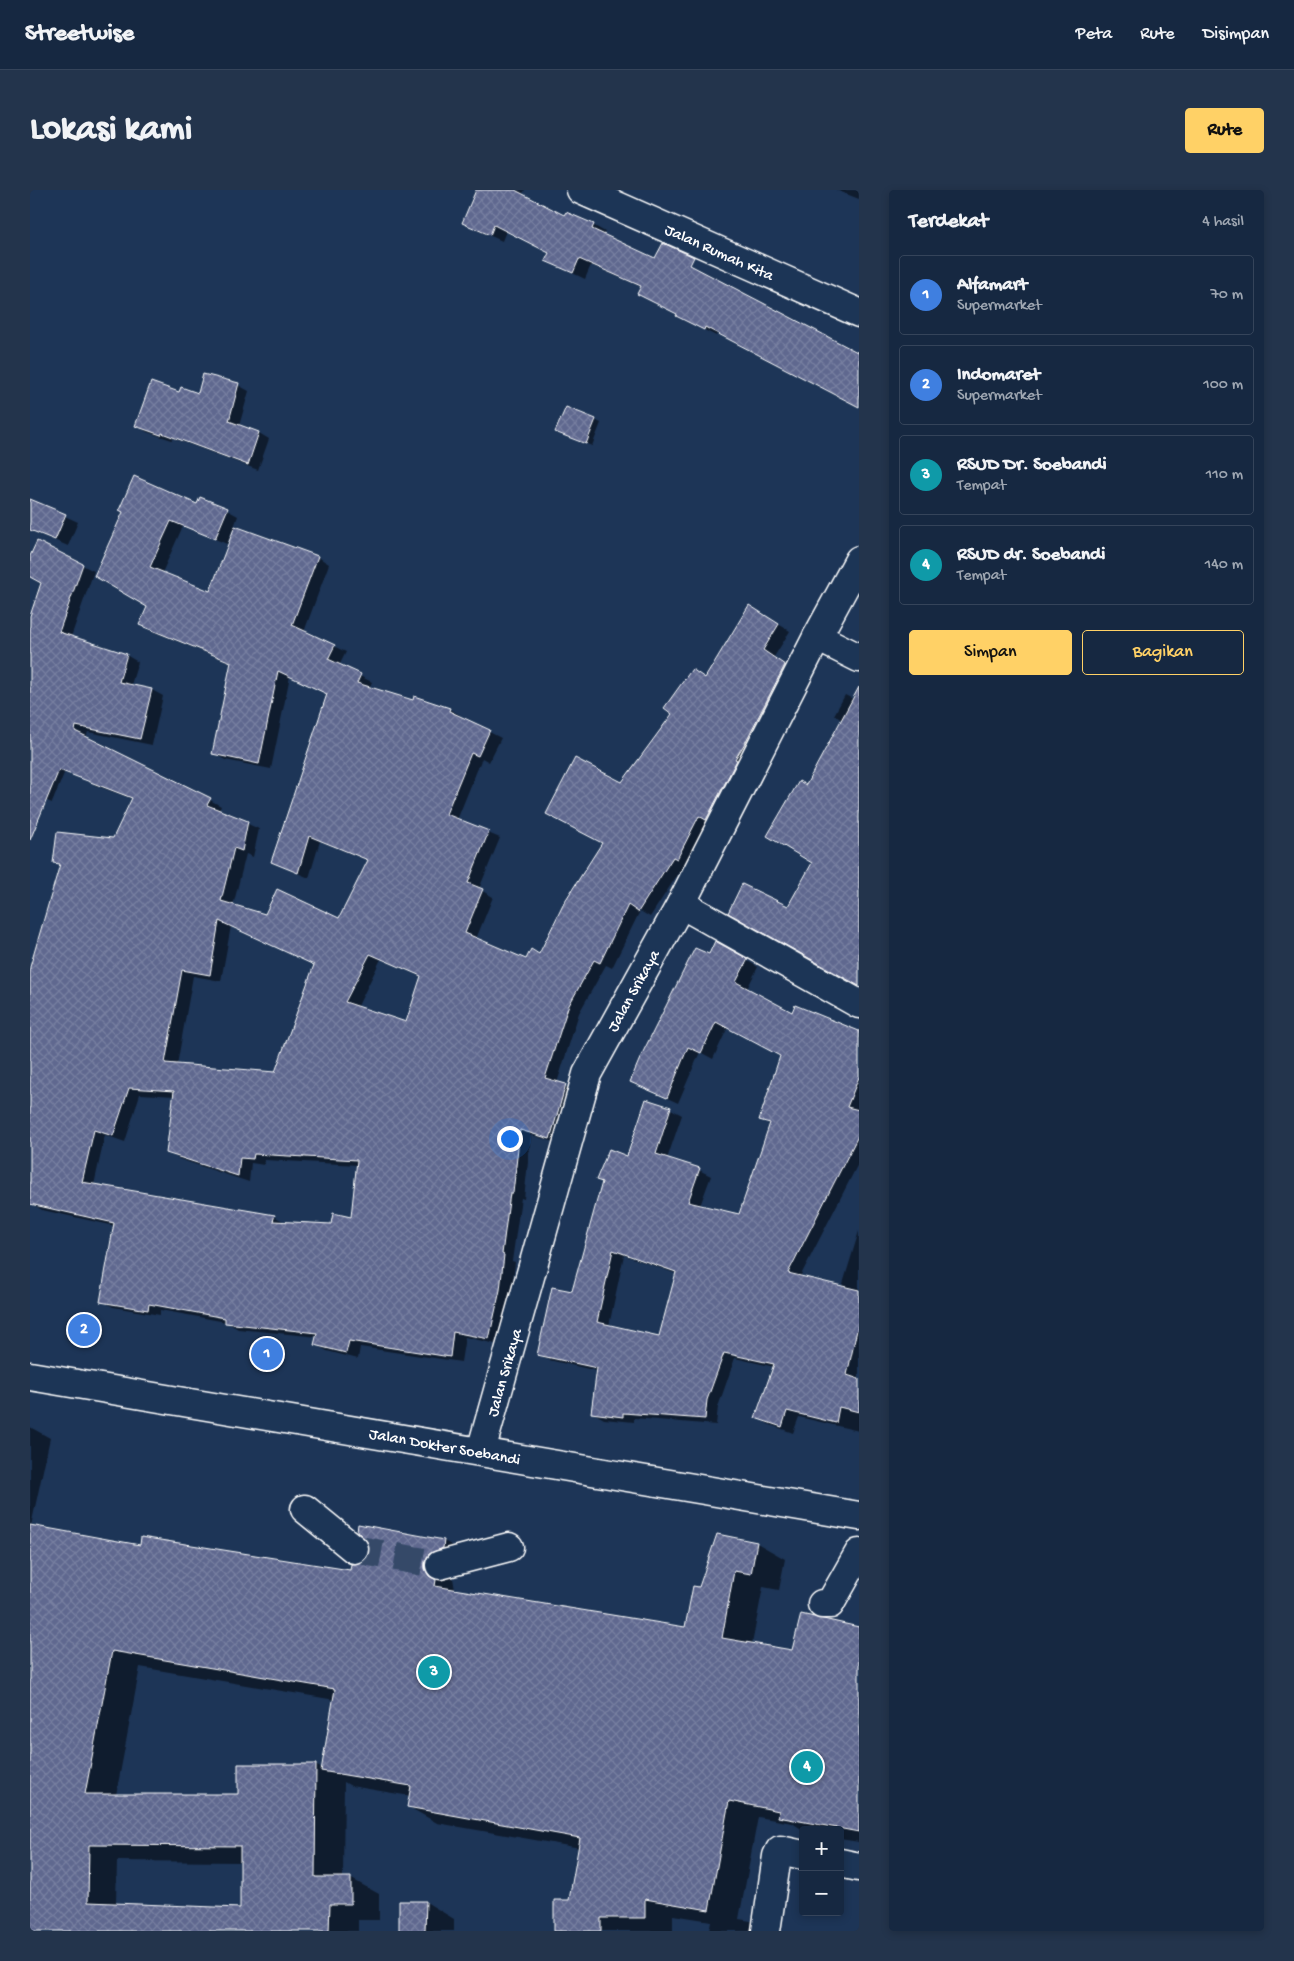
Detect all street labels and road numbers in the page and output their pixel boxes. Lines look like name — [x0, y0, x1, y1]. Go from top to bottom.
street label: Jalan Rumah Kita — [661, 222, 777, 287]
street label: Jalan Srikaya — [605, 947, 666, 1036]
street label: Jalan Srikaya — [485, 1326, 528, 1419]
street label: Jalan Dokter Soebandi — [367, 1426, 521, 1471]

